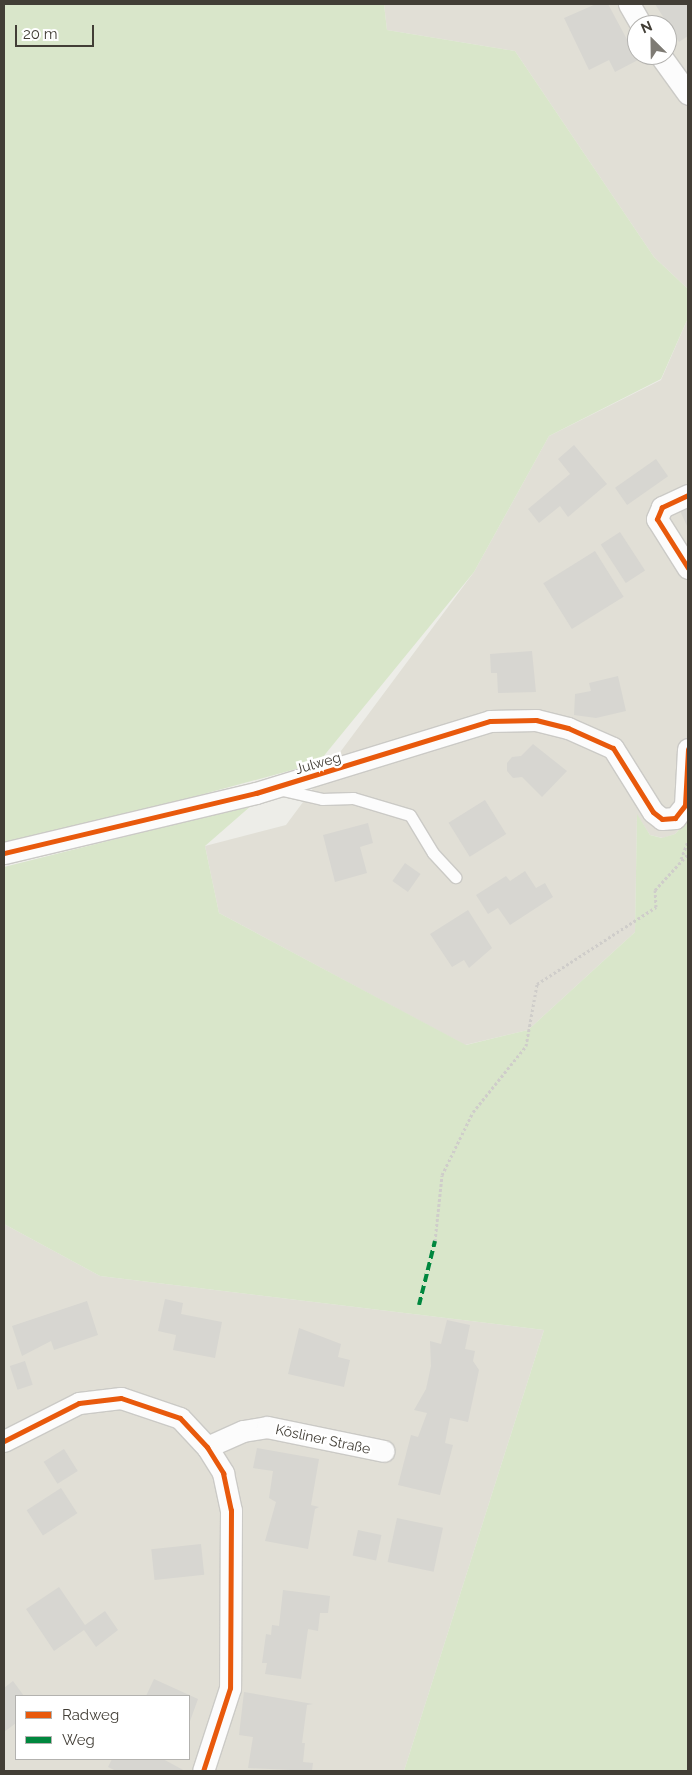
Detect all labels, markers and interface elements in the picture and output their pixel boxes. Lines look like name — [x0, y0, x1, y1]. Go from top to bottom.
scale bar — [18, 15, 96, 47]
north arrow — [627, 15, 677, 65]
text: N — [638, 18, 655, 37]
text: 20 m — [23, 25, 58, 43]
street label: Julweg — [293, 749, 343, 777]
street label: Kösliner Straße — [274, 1421, 372, 1457]
legend — [15, 1695, 190, 1760]
text: Radweg — [62, 1706, 119, 1724]
text: Weg — [62, 1731, 95, 1749]

